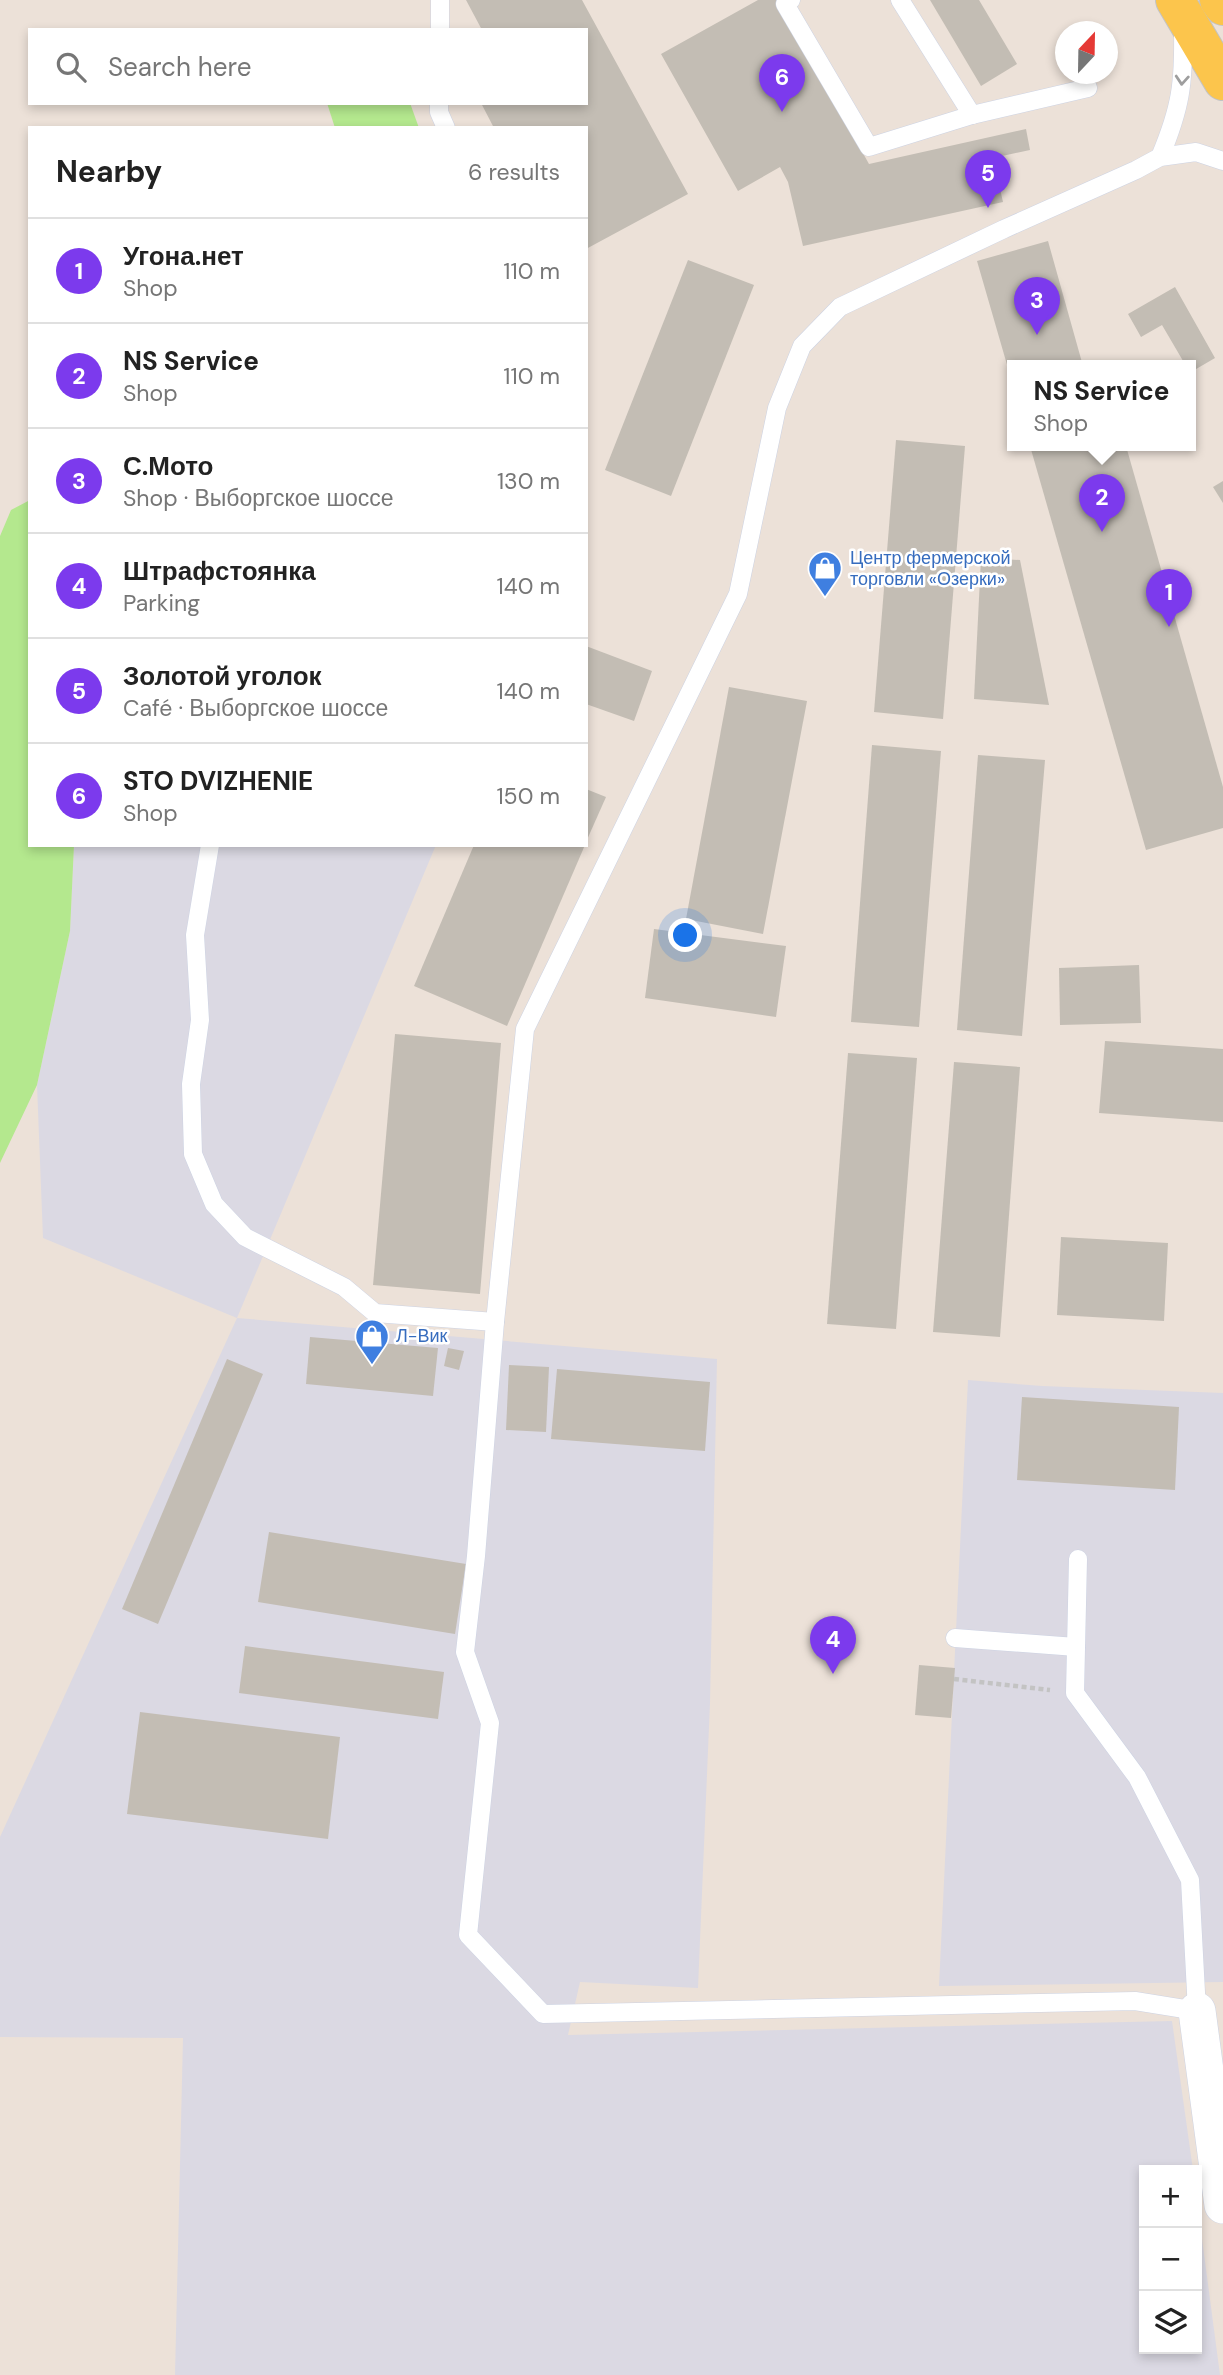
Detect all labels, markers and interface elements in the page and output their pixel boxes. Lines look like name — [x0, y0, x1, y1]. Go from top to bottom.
north arrow — [1055, 21, 1118, 84]
search box — [28, 28, 588, 105]
icon: search — [52, 48, 90, 86]
text: Search here — [108, 50, 251, 84]
pin: 6 — [759, 54, 805, 112]
one-way arrow — [1175, 75, 1190, 86]
pin: 5 — [965, 150, 1011, 208]
text: Nearby — [56, 152, 162, 191]
text: 6 results — [468, 157, 560, 187]
text: Угона.нет — [123, 239, 244, 273]
text: 1 — [75, 256, 83, 286]
text: 110 m — [503, 256, 560, 286]
text: Shop — [123, 273, 178, 303]
pin: 3 — [1014, 277, 1060, 335]
text: NS Service — [123, 344, 259, 378]
popup — [1007, 360, 1196, 451]
text: 2 — [72, 361, 86, 391]
text: 110 m — [503, 361, 560, 391]
text: NS Service — [1033, 374, 1170, 408]
text: Shop — [123, 378, 178, 408]
text: Shop — [1033, 408, 1088, 438]
text: С.Мото — [123, 449, 214, 483]
text: 3 — [72, 466, 86, 496]
text: 130 m — [497, 466, 560, 496]
pin: 2 — [1079, 474, 1125, 532]
text: Shop · Выборгское шоссе — [123, 483, 393, 513]
place label: Центр фермерской торговли «Озерки» — [850, 546, 1011, 591]
shop icon: Центр фермерской торговли «Озерки» — [806, 549, 844, 598]
text: Штрафстоянка — [123, 554, 316, 588]
pin: 1 — [1146, 569, 1192, 627]
text: 4 — [72, 571, 86, 601]
text: 140 m — [497, 571, 560, 601]
text: Parking — [123, 588, 200, 618]
text: Золотой уголок — [123, 659, 322, 693]
text: 5 — [72, 676, 86, 706]
text: 140 m — [497, 676, 560, 706]
text: Café · Выборгское шоссе — [123, 693, 388, 723]
text: STO DVIZHENIE — [123, 764, 313, 798]
text: 6 — [72, 781, 86, 811]
text: 150 m — [496, 781, 560, 811]
text: Shop — [123, 798, 178, 828]
your location — [668, 918, 702, 952]
shop icon: Л-Вик — [353, 1317, 391, 1366]
place label: Л-Вик — [396, 1324, 448, 1348]
pin: 4 — [810, 1616, 856, 1674]
map controls — [1139, 2165, 1202, 2354]
button: + — [1139, 2165, 1202, 2228]
button: − — [1139, 2228, 1202, 2291]
button: layers — [1139, 2291, 1202, 2354]

